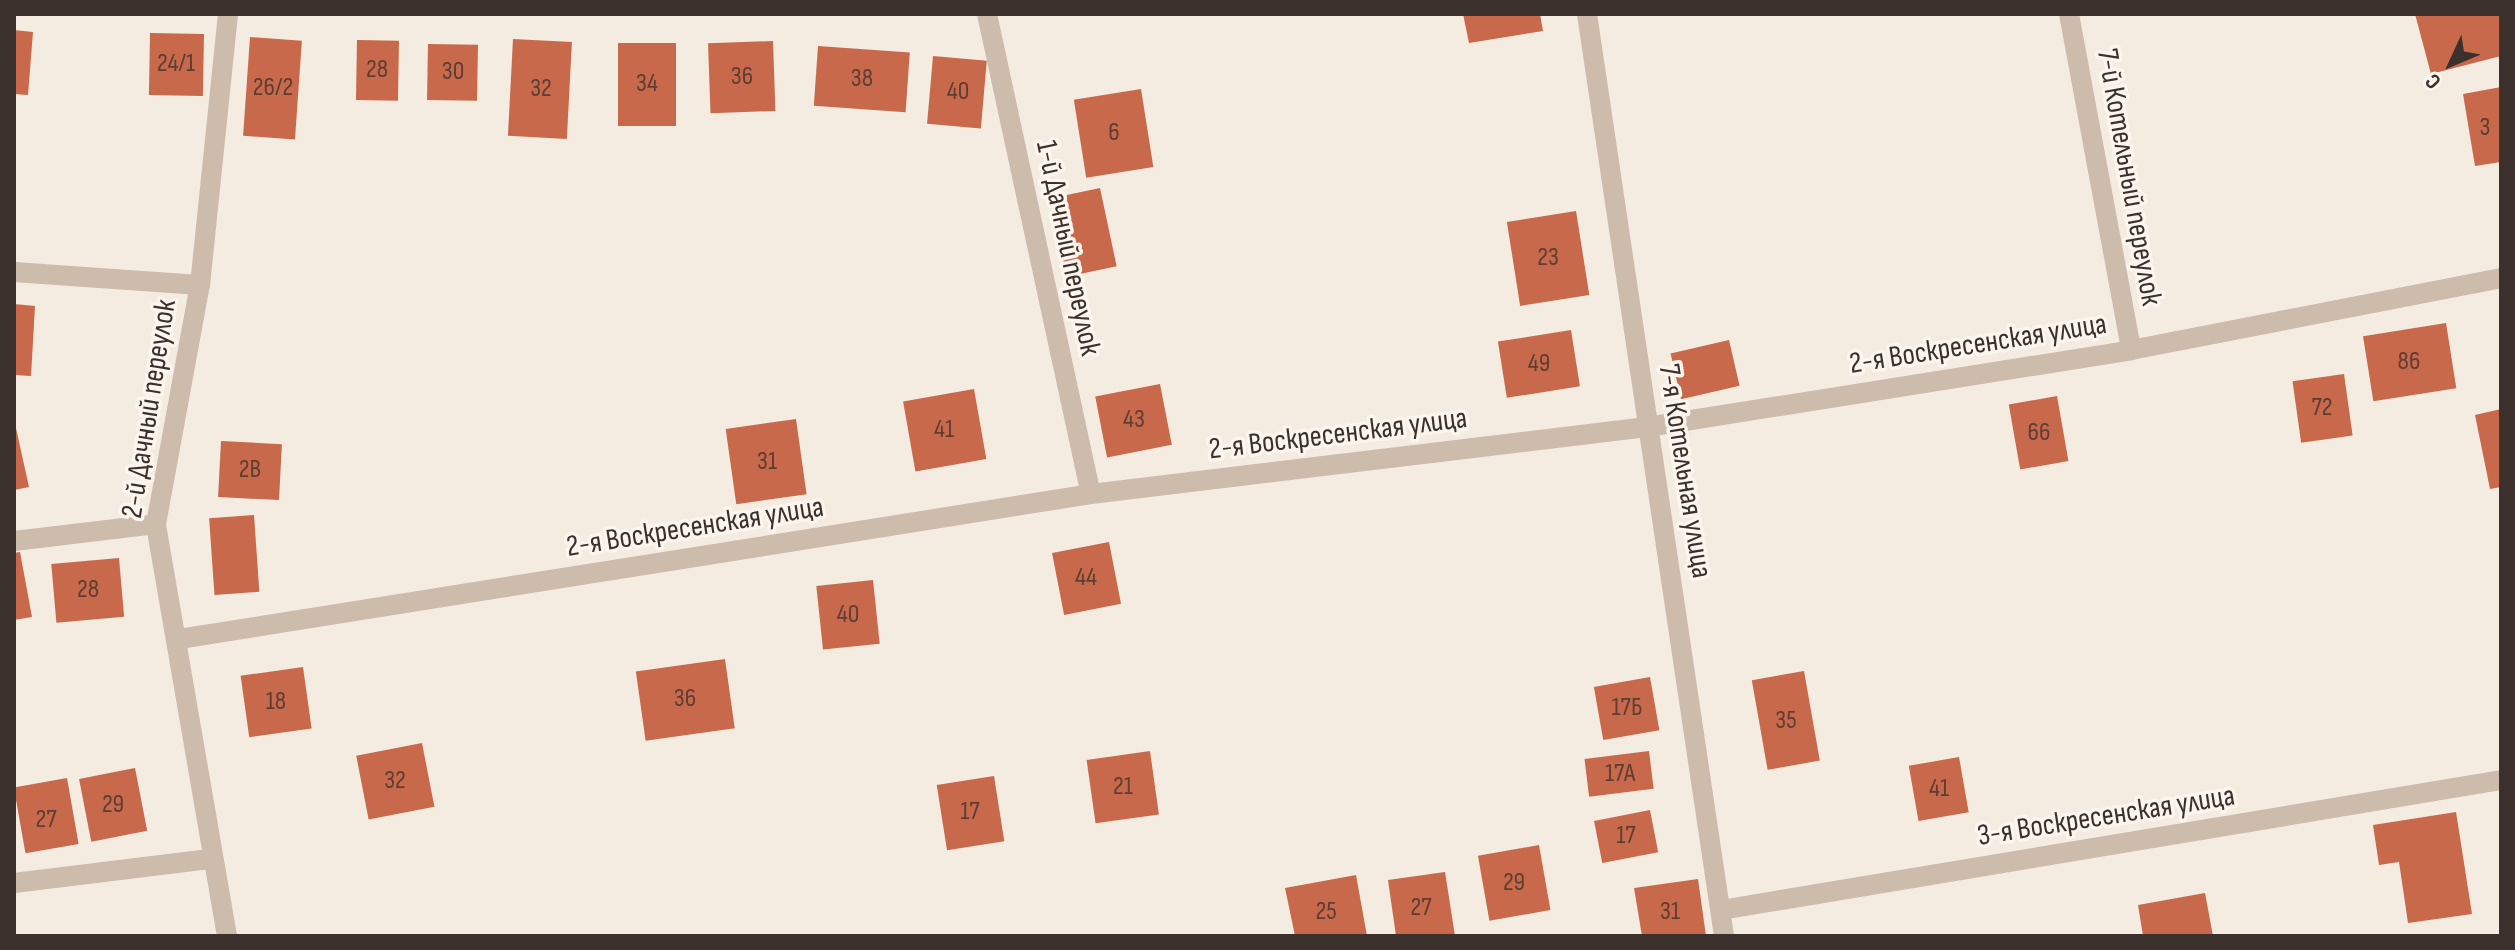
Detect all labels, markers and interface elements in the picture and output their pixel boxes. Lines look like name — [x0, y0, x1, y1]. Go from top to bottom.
north arrow — [2411, 24, 2491, 104]
street label: 7-й Котельный переулок — [2089, 46, 2169, 308]
house number: 24/1 — [157, 48, 195, 80]
house number: 28 — [366, 54, 388, 86]
house number: 30 — [442, 56, 464, 88]
house number: 36 — [731, 61, 753, 93]
house number: 38 — [851, 63, 873, 95]
house number: 34 — [636, 68, 658, 100]
text: С — [2420, 68, 2447, 94]
house number: 26/2 — [253, 72, 293, 104]
house number: 32 — [530, 73, 552, 105]
house number: 40 — [947, 76, 969, 108]
house number: 3 — [2480, 112, 2490, 144]
house number: 6 — [1108, 117, 1120, 149]
street label: 1-й Дачный переулок — [1028, 137, 1108, 359]
house number: 23 — [1537, 242, 1559, 274]
street label: 2-й Дачный переулок — [114, 297, 184, 521]
street label: 2-я Воскресенская улица — [1847, 306, 2109, 382]
house number: 86 — [2398, 346, 2420, 378]
house number: 49 — [1528, 348, 1550, 380]
street label: 7-я Котельная улица — [1650, 361, 1720, 581]
house number: 72 — [2311, 392, 2333, 424]
street label: 2-я Воскресенская улица — [1207, 400, 1469, 468]
house number: 43 — [1123, 404, 1145, 436]
house number: 41 — [934, 414, 954, 446]
house number: 66 — [2028, 417, 2050, 449]
house number: 31 — [757, 446, 777, 478]
house number: 2В — [239, 454, 261, 486]
street label: 2-я Воскресенская улица — [564, 489, 826, 565]
house number: 44 — [1075, 562, 1097, 594]
house number: 28 — [77, 574, 99, 606]
house number: 40 — [837, 599, 859, 631]
house number: 36 — [674, 683, 696, 715]
house number: 18 — [266, 686, 286, 718]
house number: 17Б — [1611, 692, 1643, 724]
house number: 35 — [1775, 705, 1797, 737]
house number: 17А — [1605, 758, 1635, 790]
house number: 32 — [384, 765, 406, 797]
house number: 21 — [1113, 771, 1133, 803]
house number: 41 — [1929, 773, 1949, 805]
street label: 3-я Воскресенская улица — [1975, 778, 2237, 854]
house number: 29 — [102, 789, 124, 821]
house number: 17 — [960, 796, 980, 828]
house number: 27 — [35, 804, 57, 836]
house number: 17 — [1616, 820, 1636, 852]
house number: 29 — [1503, 867, 1525, 899]
house number: 27 — [1410, 892, 1432, 924]
house number: 25 — [1315, 896, 1337, 928]
house number: 31 — [1660, 896, 1680, 928]

